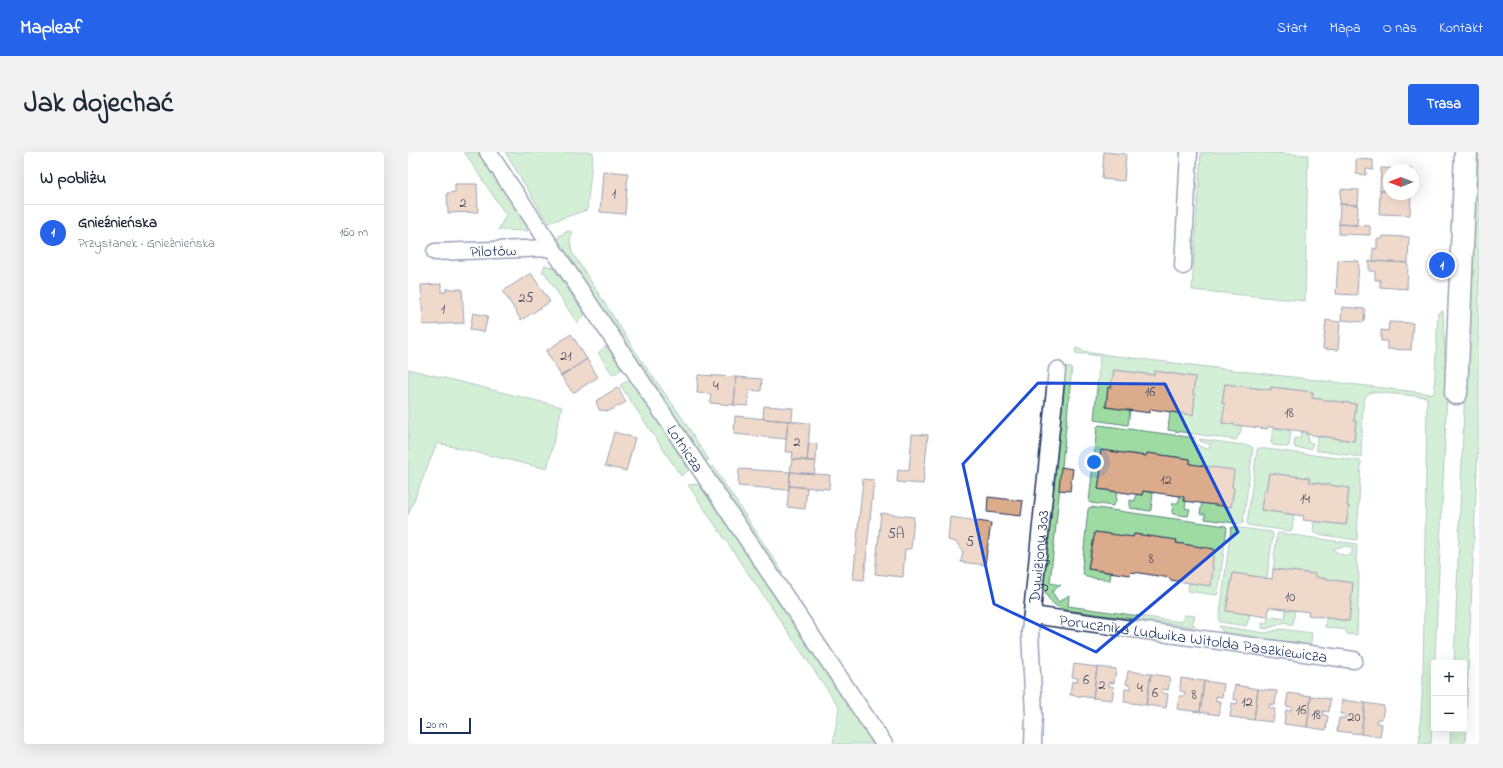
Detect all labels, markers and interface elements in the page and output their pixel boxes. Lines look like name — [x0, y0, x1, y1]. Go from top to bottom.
text: Mapleaf — [20, 15, 82, 42]
text: Start — [1277, 18, 1307, 39]
text: Mapa — [1329, 18, 1361, 39]
text: O nas — [1383, 18, 1417, 39]
text: Kontakt — [1439, 18, 1483, 39]
text: Jak dojechać — [24, 84, 173, 125]
button: Trasa — [1408, 84, 1479, 125]
north arrow — [1383, 164, 1419, 200]
text: W pobliżu — [40, 166, 106, 191]
house number: 1 — [612, 184, 617, 205]
house number: 2 — [460, 193, 467, 214]
text: Gnieźnieńska — [78, 212, 157, 234]
text: 1 — [51, 223, 55, 242]
text: 160 m — [339, 223, 368, 242]
text: Przystanek · Gnieźnieńska — [78, 234, 215, 253]
street label: Pilotów — [469, 239, 517, 265]
pin: 1 — [1429, 250, 1455, 280]
house number: 25 — [519, 288, 533, 309]
house number: 1 — [441, 299, 446, 320]
house number: 21 — [560, 346, 572, 367]
house number: 4 — [713, 376, 719, 397]
house number: 16 — [1145, 382, 1155, 403]
house number: 18 — [1284, 403, 1294, 424]
street label: Lotnicza — [660, 420, 709, 478]
house number: 2 — [794, 432, 801, 453]
your location — [1084, 452, 1104, 472]
house number: 12 — [1160, 470, 1172, 491]
house number: 14 — [1300, 489, 1310, 510]
street label: Dywizjonu 303 — [1023, 509, 1056, 605]
house number: 5A — [888, 524, 904, 545]
house number: 5 — [966, 532, 974, 553]
house number: 8 — [1148, 549, 1154, 570]
house number: 10 — [1285, 587, 1295, 608]
street label: Porucznika Ludwika Witolda Paszkiewicza — [1058, 609, 1329, 670]
map controls — [1431, 660, 1467, 732]
button: + — [1431, 660, 1467, 696]
house number: 6 — [1083, 670, 1089, 691]
house number: 2 — [1099, 675, 1106, 696]
house number: 4 — [1137, 678, 1143, 699]
house number: 6 — [1152, 683, 1158, 704]
house number: 8 — [1191, 685, 1197, 706]
house number: 12 — [1241, 692, 1253, 713]
button: − — [1431, 696, 1467, 732]
house number: 16 — [1296, 700, 1306, 721]
house number: 18 — [1311, 705, 1321, 726]
house number: 20 — [1347, 707, 1361, 728]
scale bar — [420, 716, 471, 735]
text: 20 m — [426, 717, 448, 733]

